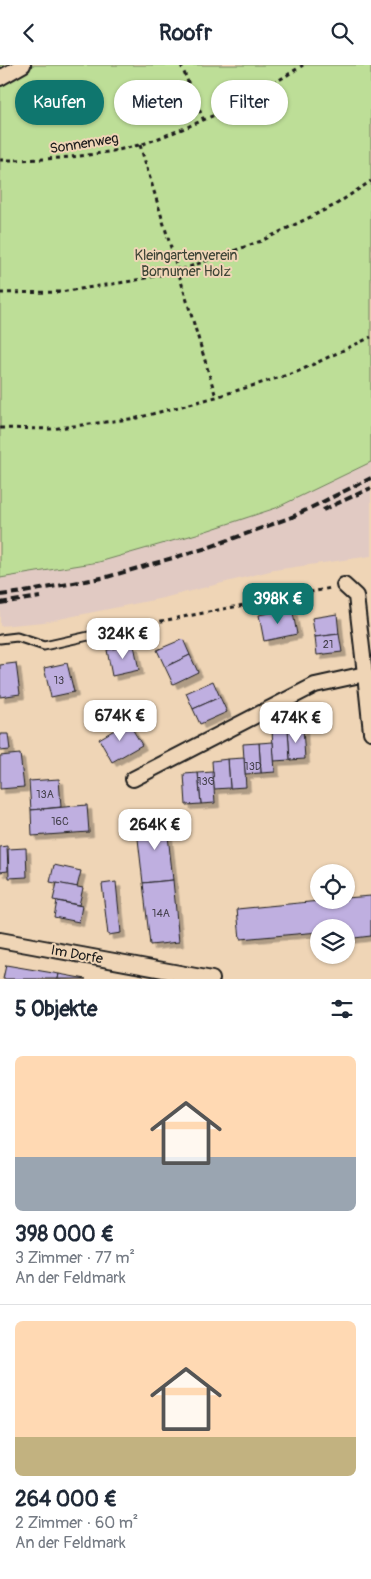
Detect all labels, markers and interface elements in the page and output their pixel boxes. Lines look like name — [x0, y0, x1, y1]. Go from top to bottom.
icon: back — [15, 19, 43, 47]
text: Roofr — [159, 19, 212, 47]
icon: search — [328, 19, 356, 47]
chip: Kaufen — [15, 80, 104, 125]
chip: Mieten — [114, 80, 201, 125]
chip: Filter — [211, 80, 288, 125]
street label: Sonnenweg — [49, 130, 120, 157]
park label: Kleingartenverein Bornumer Holz — [135, 247, 237, 280]
pin: 398K € — [237, 583, 319, 625]
text: 398K € — [254, 589, 302, 609]
pin: 324K € — [82, 617, 164, 660]
text: 324K € — [98, 624, 148, 644]
house number: 21 — [323, 638, 333, 651]
house number: 13 — [54, 674, 64, 687]
pin: 674K € — [79, 699, 161, 742]
pin: 474K € — [255, 701, 337, 744]
text: 674K € — [95, 706, 145, 726]
text: 474K € — [271, 708, 321, 728]
house number: 13D — [244, 760, 262, 773]
house number: 13G — [197, 775, 215, 788]
house number: 13A — [36, 788, 54, 801]
pin: 264K € — [114, 809, 196, 851]
house number: 16C — [51, 815, 69, 828]
text: 264K € — [129, 815, 181, 835]
map controls — [310, 864, 355, 964]
button: locate — [310, 864, 355, 909]
house number: 14A — [152, 907, 170, 920]
button: layers — [310, 919, 355, 964]
street label: Im Dorfe — [50, 942, 104, 967]
icon: filters — [328, 995, 356, 1023]
text: 5 Objekte — [15, 996, 97, 1023]
icon: home — [141, 1088, 231, 1178]
text: 398 000 € — [15, 1221, 114, 1248]
text: 3 Zimmer · 77 m² — [15, 1248, 135, 1268]
text: An der Feldmark — [15, 1268, 126, 1288]
icon: home — [141, 1354, 231, 1444]
text: 264 000 € — [15, 1486, 117, 1513]
text: 2 Zimmer · 60 m² — [15, 1513, 138, 1533]
text: An der Feldmark — [15, 1533, 126, 1553]

